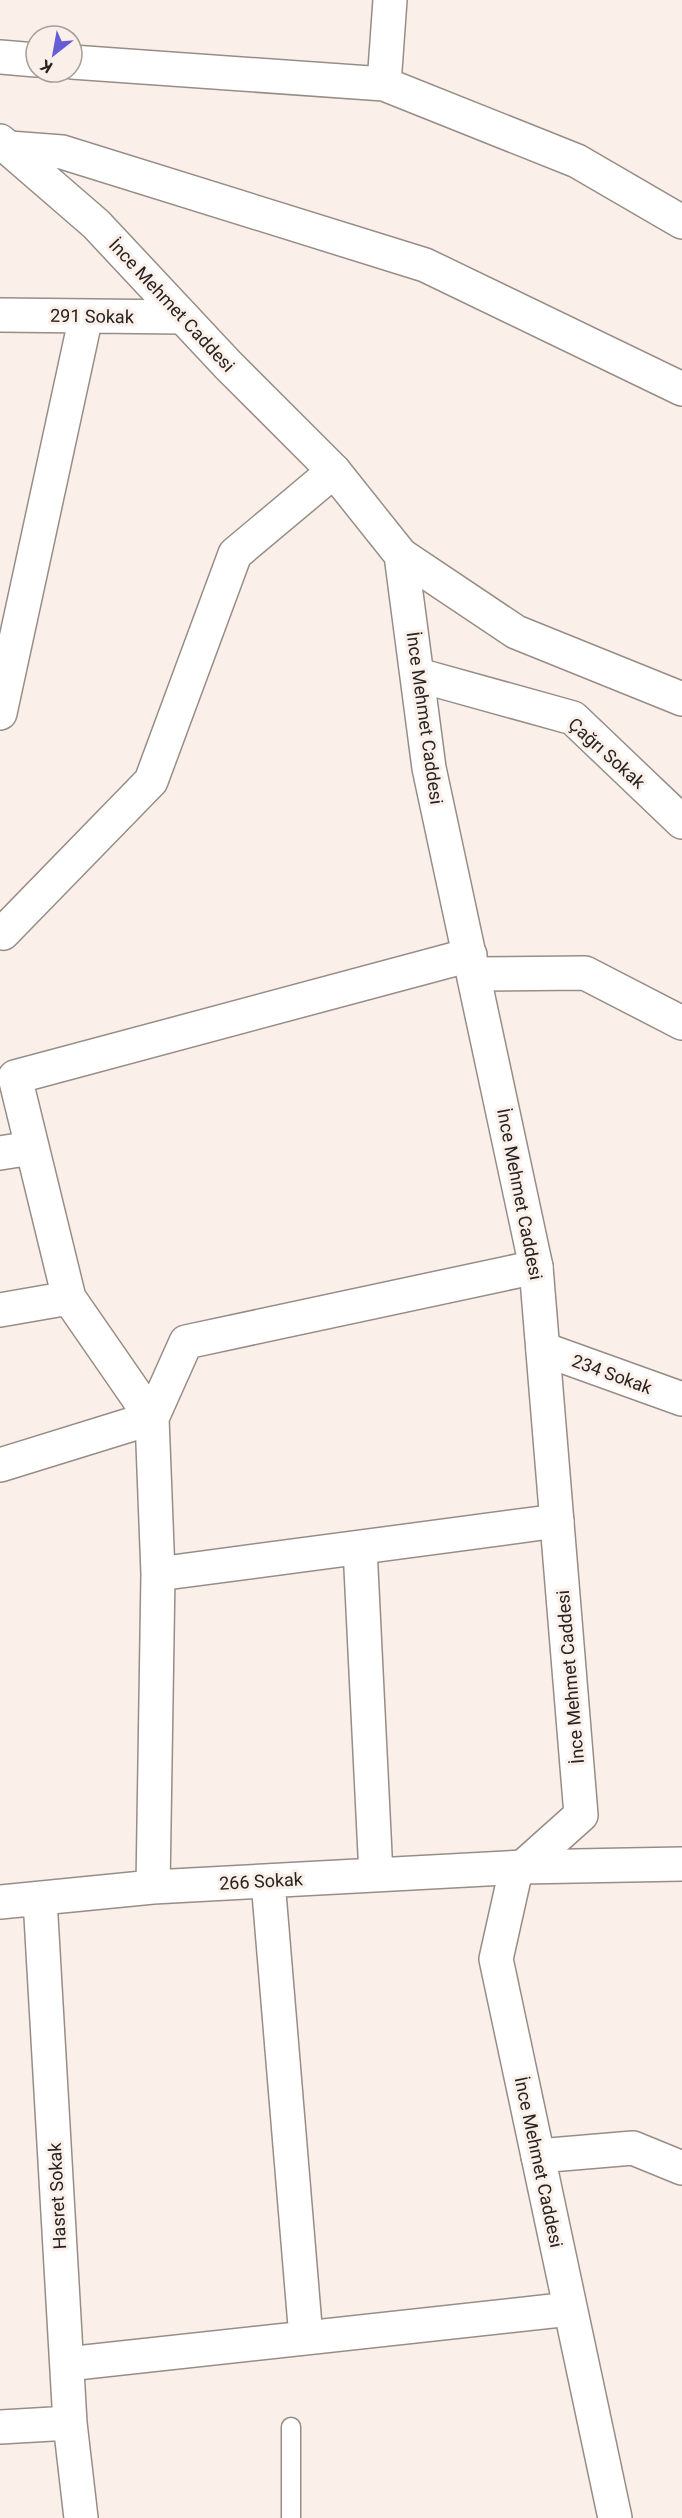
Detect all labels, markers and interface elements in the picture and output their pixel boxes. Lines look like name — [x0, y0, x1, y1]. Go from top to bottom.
north arrow — [24, 24, 84, 84]
text: K — [37, 55, 56, 77]
street label: İnce Mehmet Caddesi — [105, 234, 239, 376]
street label: 291 Sokak — [50, 305, 135, 327]
street label: İnce Mehmet Caddesi — [402, 630, 448, 806]
street label: Çağrı Sokak — [564, 713, 650, 793]
street label: İnce Mehmet Caddesi — [493, 1107, 547, 1281]
street label: 234 Sokak — [569, 1350, 656, 1398]
street label: İnce Mehmet Caddesi — [552, 1589, 588, 1765]
street label: 266 Sokak — [219, 1868, 304, 1894]
street label: İnce Mehmet Caddesi — [511, 2075, 567, 2249]
street label: Hasret Sokak — [44, 2141, 70, 2250]

